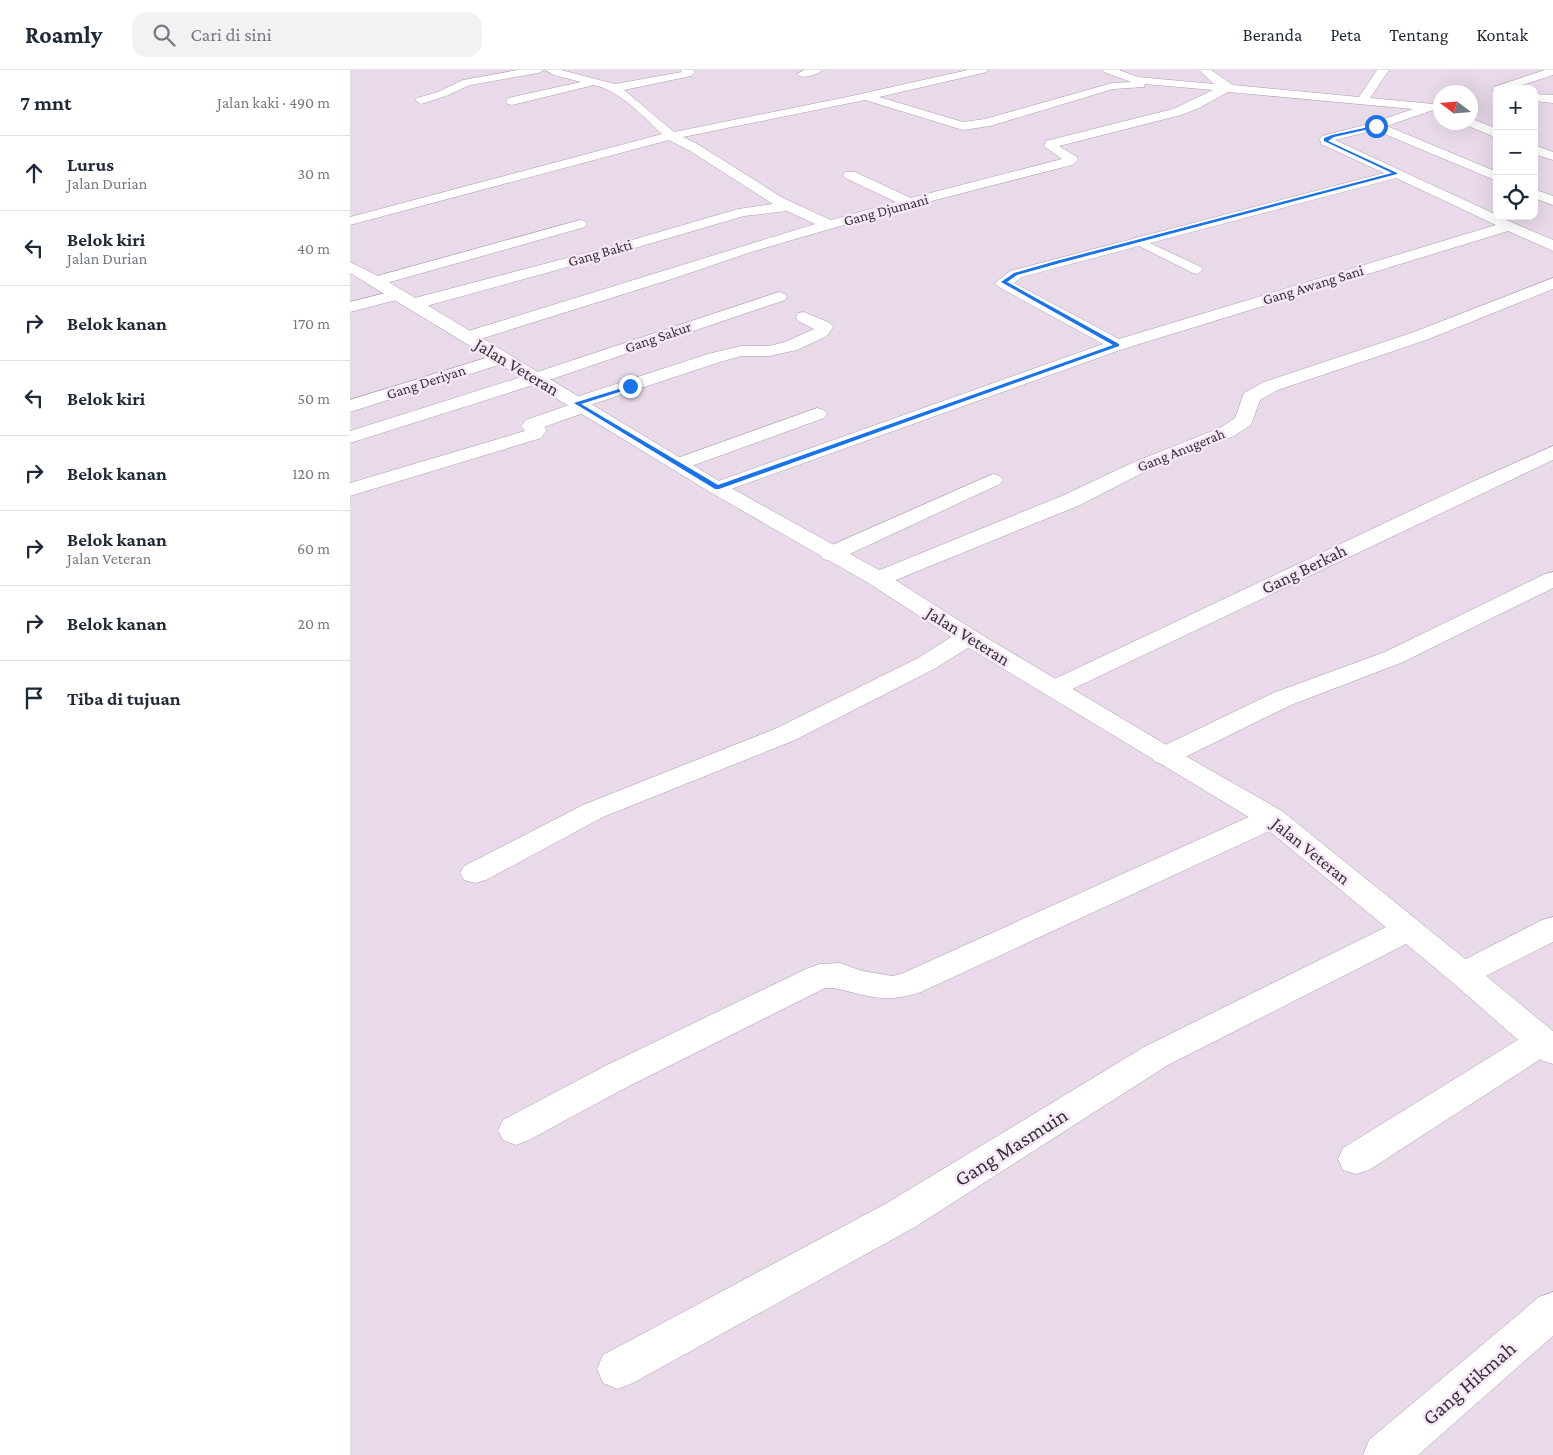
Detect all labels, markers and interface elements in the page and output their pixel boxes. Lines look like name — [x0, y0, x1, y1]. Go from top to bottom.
search box — [132, 12, 482, 57]
text: Roamly — [25, 21, 102, 48]
icon: search — [150, 21, 178, 49]
text: Cari di sini — [190, 24, 272, 45]
text: Beranda — [1243, 25, 1302, 45]
text: Peta — [1330, 25, 1361, 45]
text: Tentang — [1389, 25, 1448, 45]
text: Kontak — [1476, 25, 1528, 45]
north arrow — [1433, 85, 1478, 130]
map controls — [1493, 85, 1538, 220]
button: + — [1493, 85, 1538, 130]
text: 7 mnt — [20, 91, 72, 115]
text: Jalan kaki · 490 m — [217, 94, 330, 111]
route start — [1365, 115, 1388, 138]
button: − — [1493, 130, 1538, 175]
text: Lurus — [67, 154, 114, 175]
icon: ahead — [20, 159, 48, 187]
text: 30 m — [298, 165, 330, 182]
text: Jalan Durian — [67, 175, 147, 192]
button: locate — [1493, 175, 1538, 220]
street label: Gang Djumani — [842, 191, 931, 230]
text: Belok kiri — [67, 229, 145, 250]
icon: left — [20, 234, 48, 262]
street label: Gang Bakti — [566, 236, 634, 271]
text: 40 m — [297, 240, 330, 257]
text: Jalan Durian — [67, 250, 147, 267]
street label: Gang Awang Sani — [1261, 262, 1366, 309]
icon: right — [20, 309, 48, 337]
text: Belok kanan — [67, 313, 167, 334]
text: 170 m — [293, 315, 330, 332]
street label: Gang Sakur — [623, 318, 694, 357]
street label: Jalan Veteran — [469, 333, 563, 400]
street label: Gang Deriyan — [384, 362, 468, 403]
route end — [619, 375, 642, 398]
icon: left — [20, 384, 48, 412]
text: Belok kiri — [67, 388, 145, 409]
text: 50 m — [298, 390, 330, 407]
street label: Gang Anugerah — [1135, 425, 1227, 476]
icon: right — [20, 459, 48, 487]
text: Belok kanan — [67, 463, 167, 484]
text: 120 m — [292, 465, 330, 482]
text: Belok kanan — [67, 529, 167, 550]
icon: right — [20, 534, 48, 562]
text: 60 m — [297, 540, 330, 557]
street label: Gang Berkah — [1258, 540, 1350, 598]
text: Jalan Veteran — [67, 550, 151, 567]
street label: Jalan Veteran — [921, 601, 1014, 670]
icon: right — [20, 609, 48, 637]
text: Belok kanan — [67, 613, 167, 634]
text: 20 m — [297, 615, 330, 632]
icon: arrive — [20, 684, 48, 712]
text: Tiba di tujuan — [67, 688, 181, 709]
street label: Jalan Veteran — [1266, 812, 1354, 889]
street label: Gang Masmuin — [950, 1103, 1072, 1191]
street label: Gang Hikmah — [1418, 1336, 1520, 1430]

